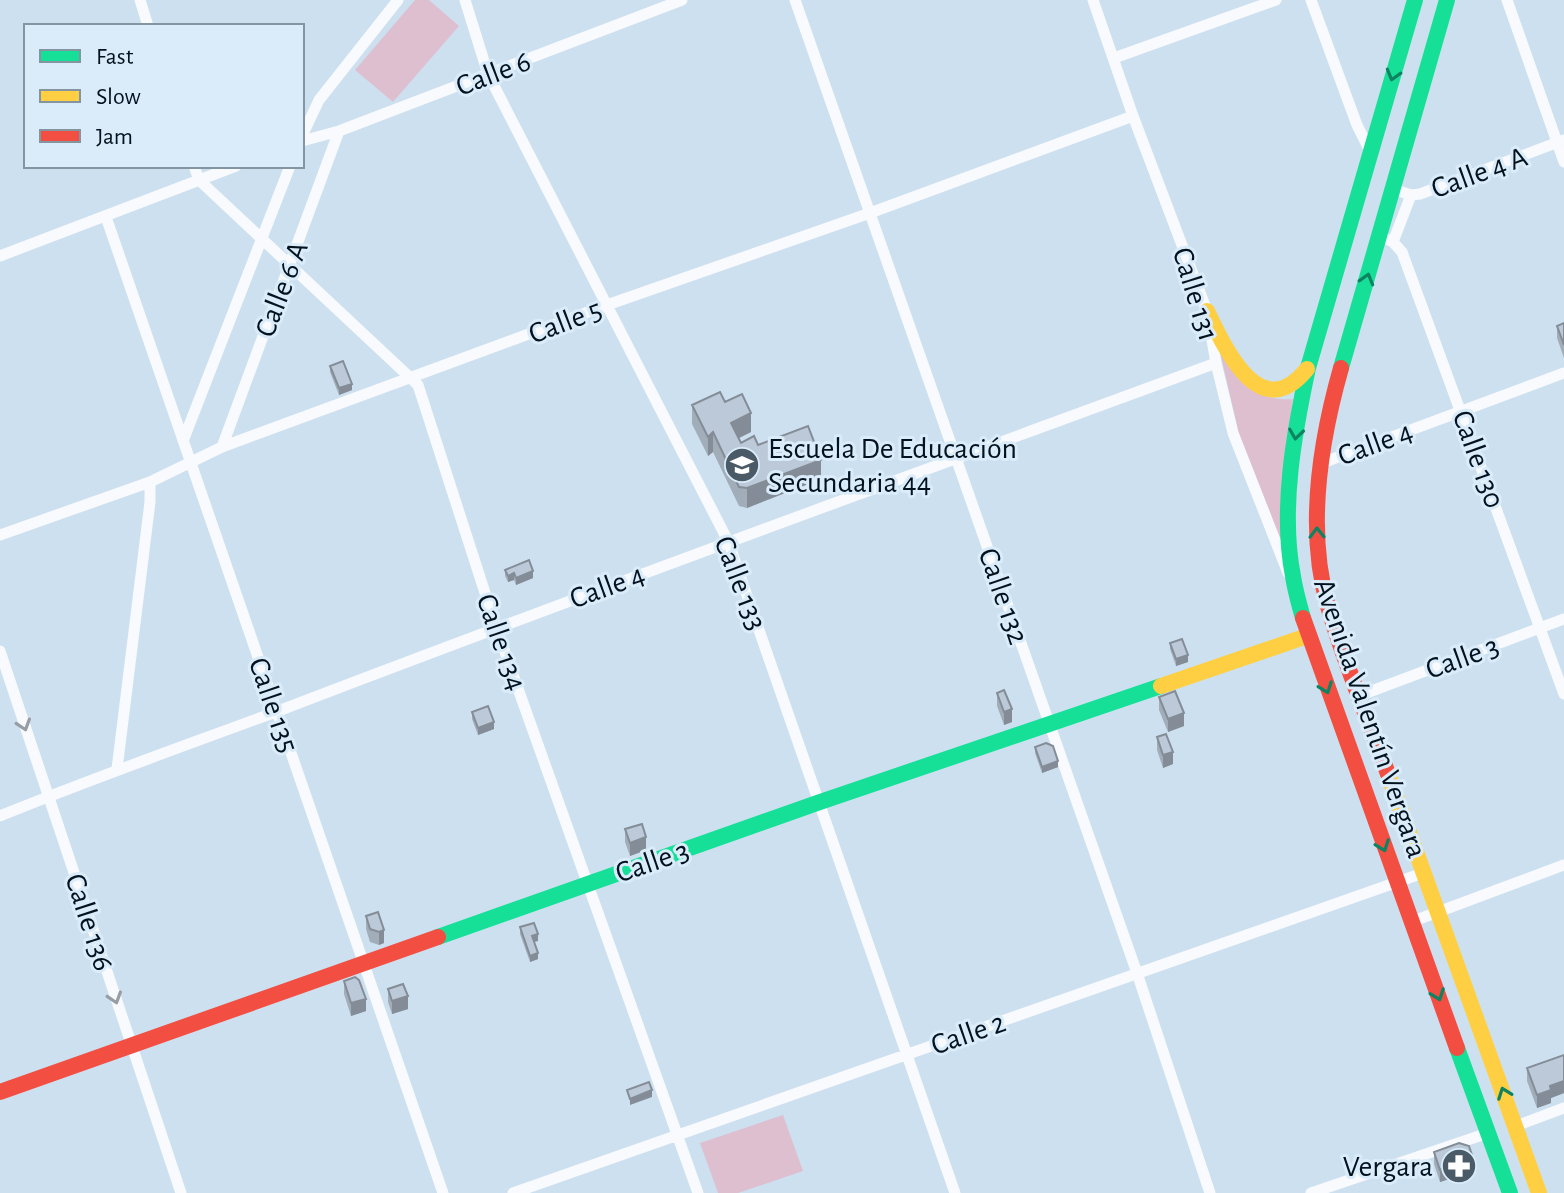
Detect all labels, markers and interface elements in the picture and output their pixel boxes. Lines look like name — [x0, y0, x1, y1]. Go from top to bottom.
legend — [24, 24, 304, 168]
text: Fast — [96, 45, 134, 69]
street label: Calle 6 — [452, 46, 535, 102]
one-way arrow — [1386, 67, 1402, 81]
text: Slow — [96, 85, 141, 109]
text: Jam — [96, 125, 133, 149]
street label: Calle 4 A — [1427, 142, 1531, 204]
street label: Calle 6 A — [250, 238, 314, 341]
street label: Calle 131 — [1167, 244, 1223, 345]
one-way arrow — [1358, 272, 1374, 286]
street label: Calle 5 — [525, 294, 606, 349]
street label: Calle 130 — [1447, 406, 1510, 512]
street label: Calle 4 — [1334, 417, 1417, 471]
one-way arrow — [1288, 427, 1305, 440]
place label: Escuela De Educación Secundaria 44 — [768, 434, 1017, 498]
school or university icon: Escuela De Educación Secundaria 44 — [723, 446, 761, 484]
one-way arrow — [1308, 526, 1326, 539]
street label: Calle 133 — [708, 532, 772, 635]
street label: Calle 132 — [973, 544, 1033, 648]
street label: Calle 4 — [566, 560, 649, 614]
street label: Avenida Valentín Vergara — [1308, 575, 1432, 862]
street label: Calle 134 — [471, 590, 532, 695]
street label: Calle 3 — [1422, 631, 1503, 685]
street label: Calle 135 — [243, 654, 303, 757]
one-way arrow — [1316, 680, 1333, 694]
one-way arrow — [15, 717, 31, 731]
street label: Calle 3 — [612, 835, 693, 888]
one-way arrow — [1373, 838, 1390, 852]
street label: Calle 136 — [59, 870, 119, 974]
one-way arrow — [1428, 987, 1444, 1001]
one-way arrow — [106, 991, 122, 1005]
street label: Calle 2 — [927, 1007, 1009, 1061]
one-way arrow — [1497, 1087, 1513, 1101]
pharmacy icon: Vergara — [1440, 1147, 1478, 1185]
place label: Vergara — [1343, 1152, 1433, 1182]

